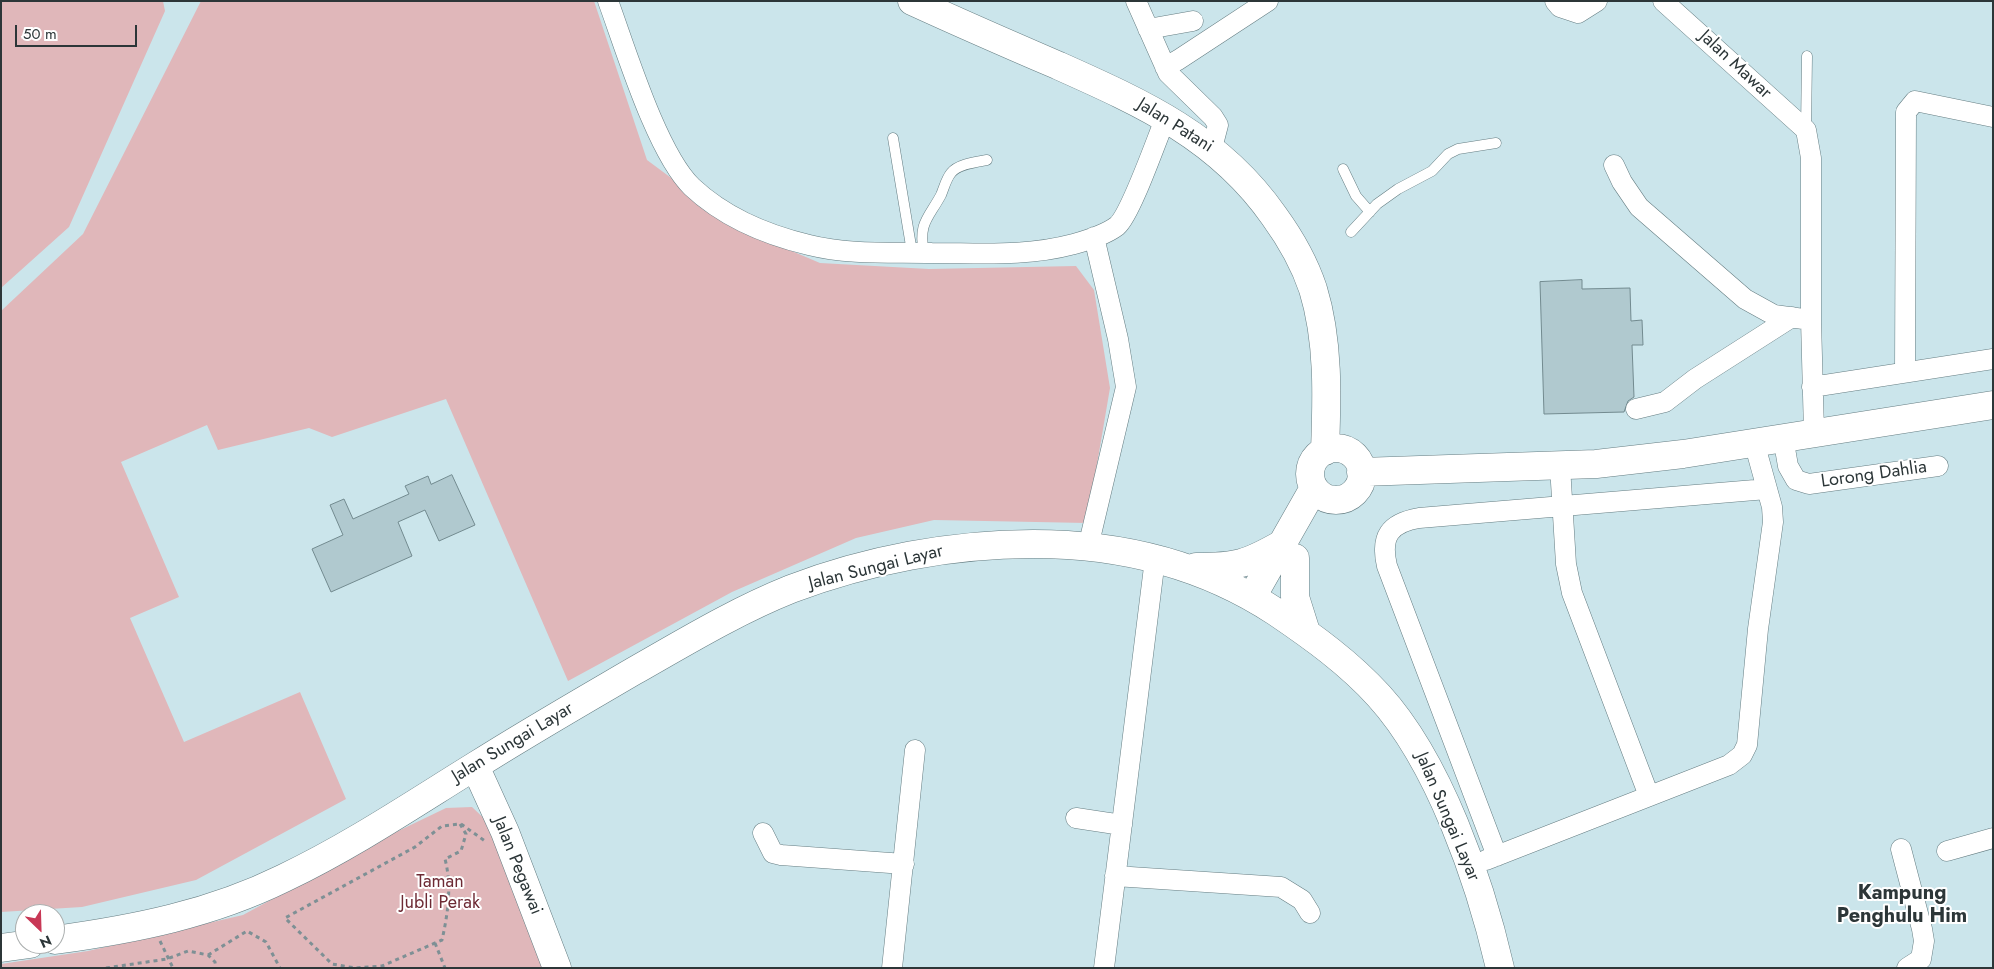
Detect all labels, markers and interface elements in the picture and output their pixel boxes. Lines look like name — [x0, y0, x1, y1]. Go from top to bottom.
scale bar — [18, 15, 140, 47]
text: 50 m — [23, 23, 57, 45]
street label: Jalan Mawar — [1694, 26, 1776, 104]
street label: Jalan Patani — [1133, 94, 1217, 158]
street label: Lorong Dahlia — [1820, 457, 1928, 493]
street label: Jalan Sungai Layar — [807, 541, 945, 595]
street label: Jalan Sungai Layar — [448, 698, 578, 788]
street label: Jalan Sungai Layar — [1410, 749, 1484, 885]
street label: Jalan Pegawai — [488, 814, 546, 918]
park label: Taman Jubli Perak — [400, 872, 480, 914]
district label: Kampung Penghulu Him — [1837, 882, 1967, 929]
north arrow — [15, 904, 65, 954]
text: N — [37, 930, 55, 953]

